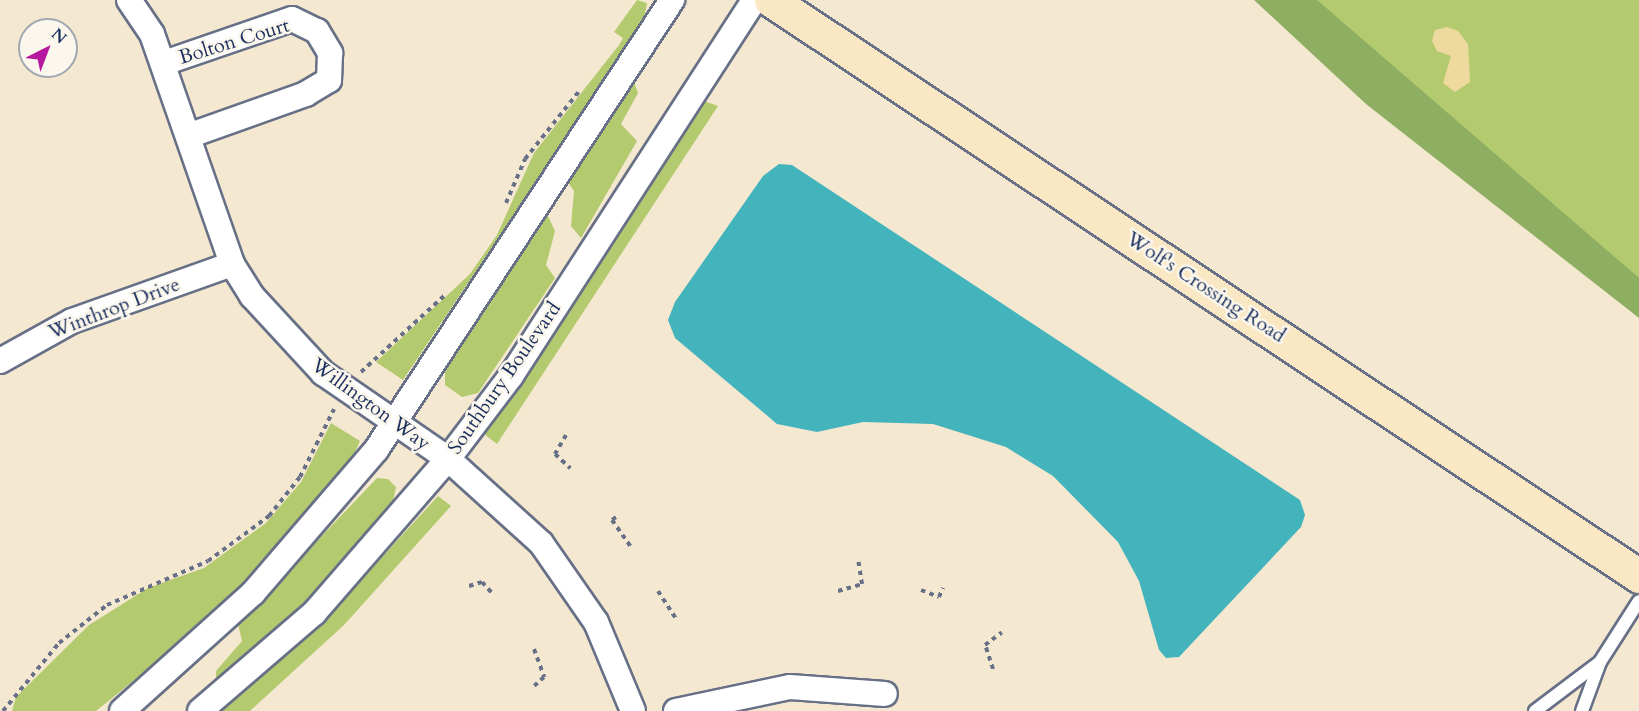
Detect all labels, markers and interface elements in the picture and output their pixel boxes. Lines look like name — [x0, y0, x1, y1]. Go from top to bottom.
street label: Bolton Court — [176, 13, 292, 69]
north arrow — [18, 18, 78, 78]
text: N — [46, 23, 71, 49]
street label: Wolf's Crossing Road — [1122, 227, 1290, 347]
street label: Winthrop Drive — [45, 272, 183, 344]
street label: Southbury Boulevard — [442, 297, 566, 459]
street label: Willington Way — [307, 353, 435, 455]

